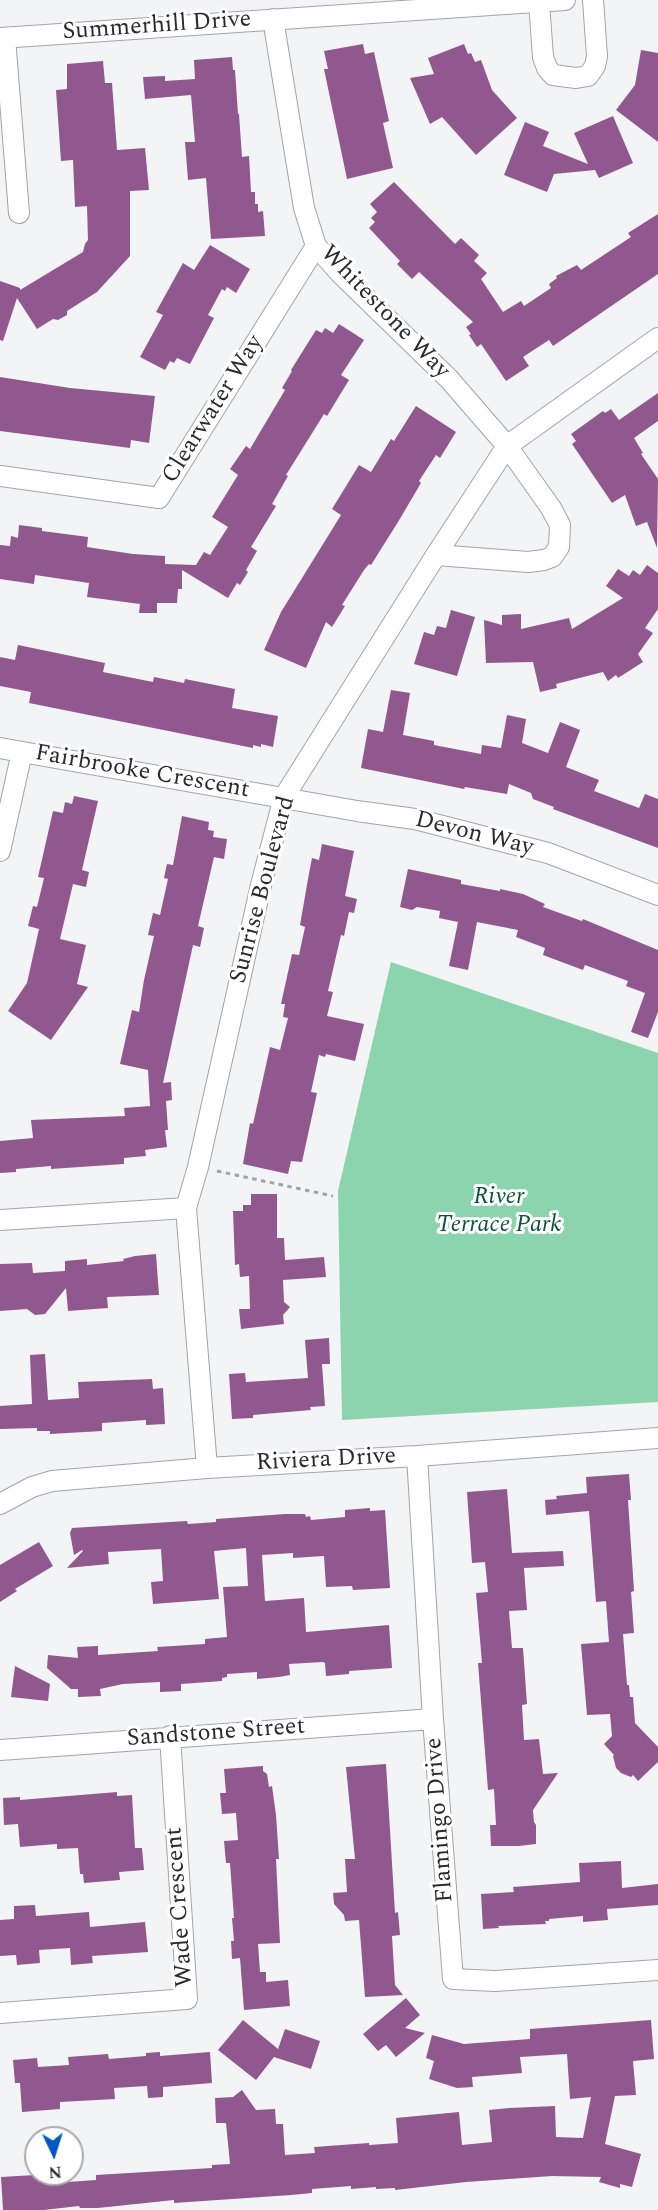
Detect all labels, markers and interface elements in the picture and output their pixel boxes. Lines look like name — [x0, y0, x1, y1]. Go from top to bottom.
street label: Summerhill Drive — [62, 6, 252, 48]
street label: Whitestone Way — [313, 240, 455, 386]
street label: Clearwater Way — [157, 331, 271, 489]
street label: Fairbrooke Crescent — [33, 740, 251, 806]
street label: Sunrise Boulevard — [225, 793, 303, 987]
street label: Devon Way — [412, 806, 536, 864]
park label: River Terrace Park — [437, 1184, 561, 1240]
street label: Riviera Drive — [255, 1443, 397, 1479]
street label: Sandstone Street — [126, 1713, 306, 1755]
street label: Flamingo Drive — [421, 1736, 461, 1904]
street label: Wade Crescent — [161, 1826, 201, 1988]
north arrow — [24, 2126, 84, 2186]
text: N — [48, 2160, 62, 2184]

